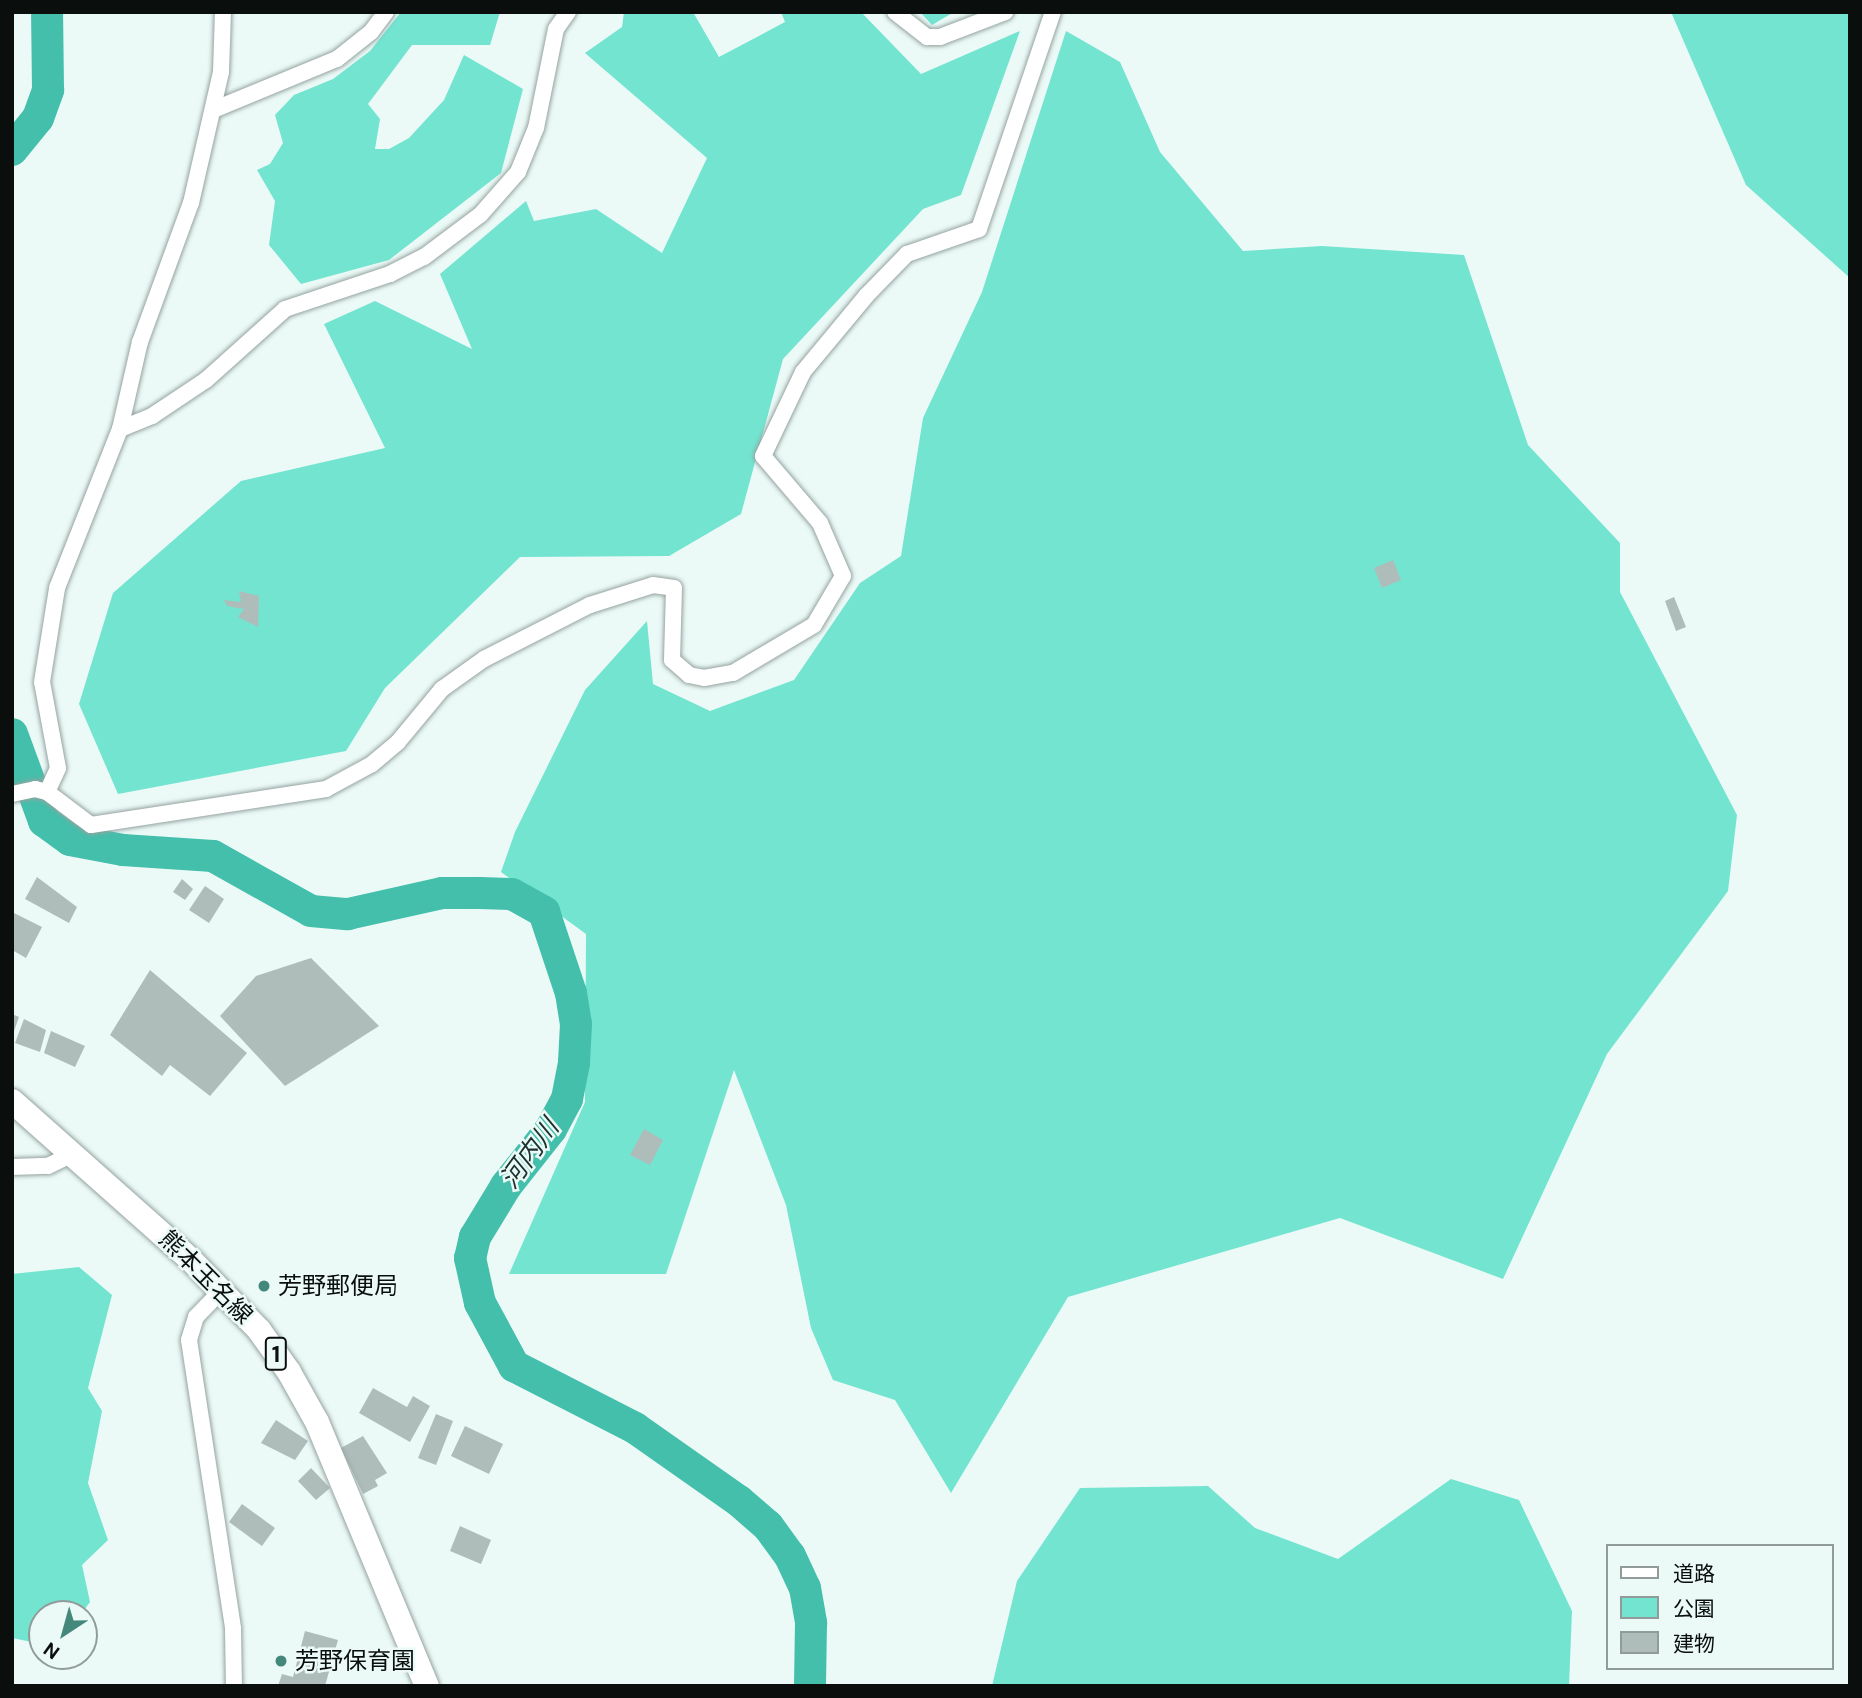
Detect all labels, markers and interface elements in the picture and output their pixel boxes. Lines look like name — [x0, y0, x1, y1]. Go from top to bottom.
water label: 河内川 — [494, 1113, 566, 1195]
street label: 熊本玉名線 — [153, 1224, 259, 1330]
place label: 芳野郵便局 — [278, 1272, 398, 1300]
marker: 芳野郵便局 — [256, 1278, 272, 1294]
road number: 1 — [264, 1334, 288, 1373]
legend — [1606, 1544, 1834, 1670]
text: 道路 — [1673, 1560, 1715, 1588]
text: 公園 — [1673, 1595, 1715, 1623]
north arrow — [28, 1600, 98, 1670]
text: 建物 — [1673, 1630, 1715, 1658]
text: N — [39, 1637, 64, 1665]
place label: 芳野保育園 — [295, 1647, 415, 1675]
marker: 芳野保育園 — [273, 1653, 289, 1669]

